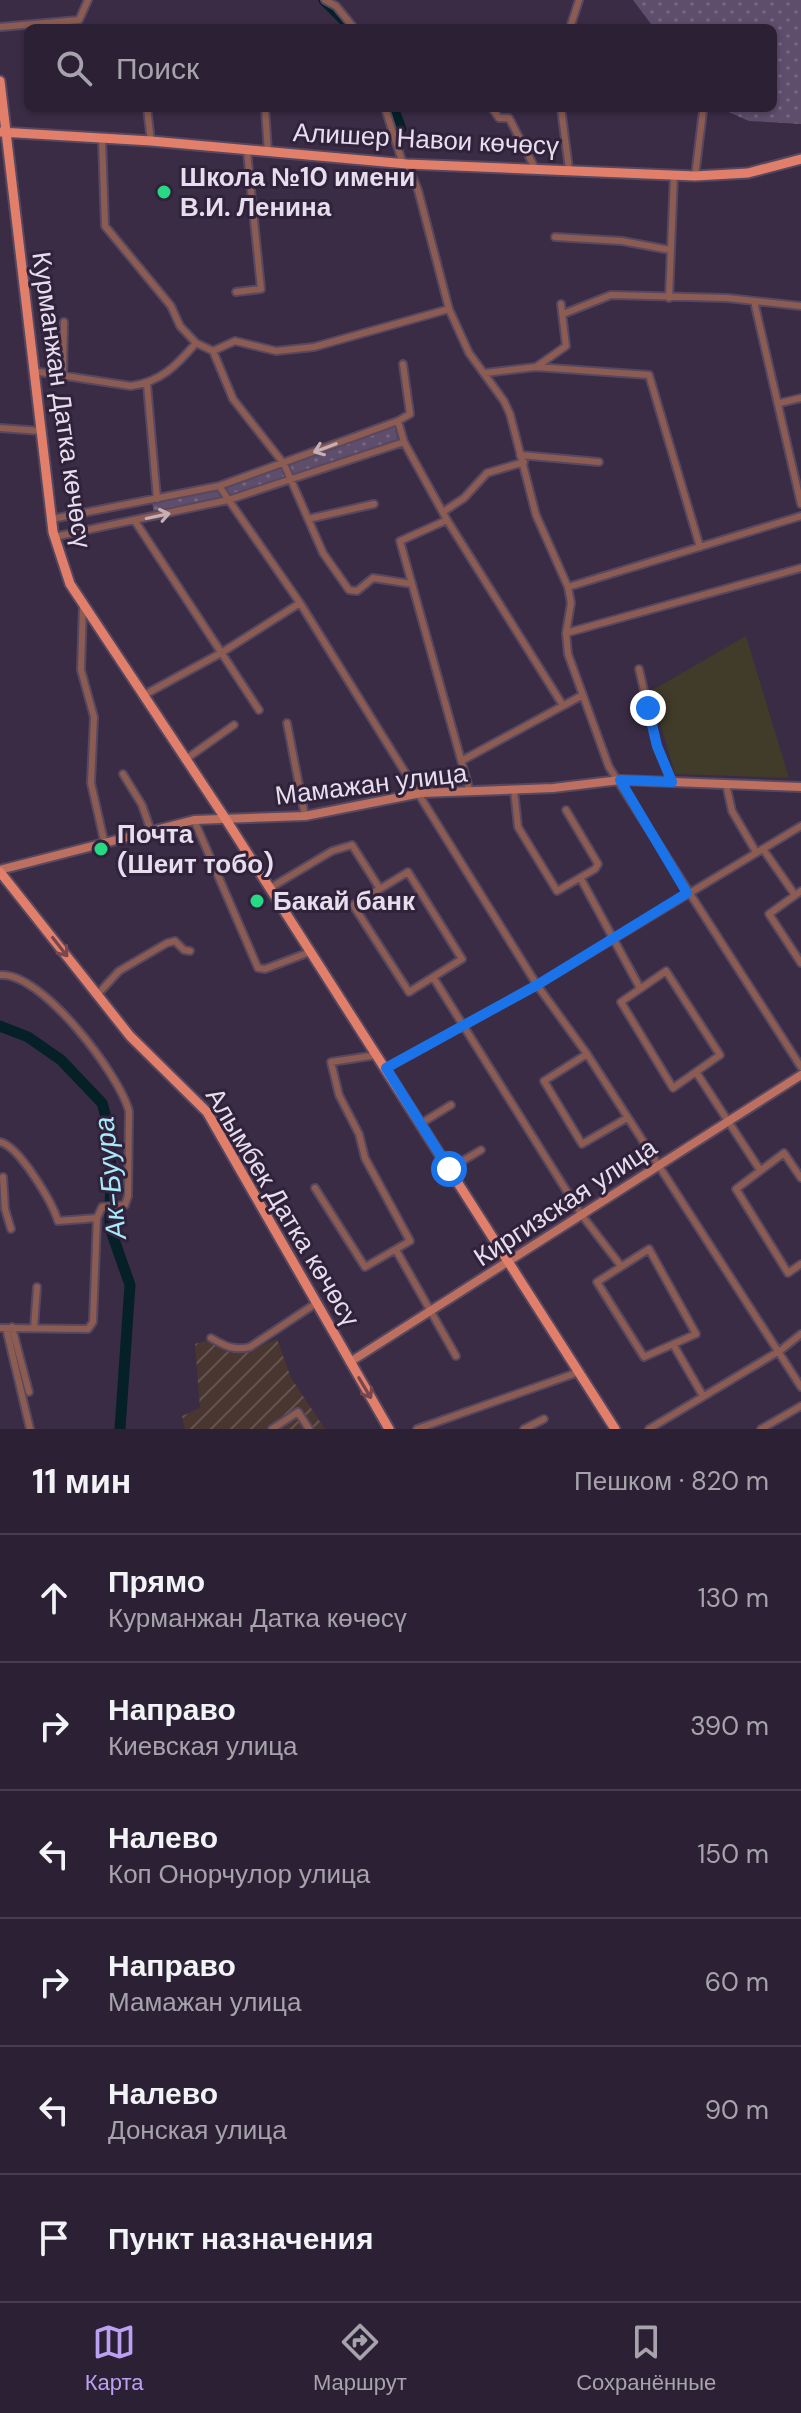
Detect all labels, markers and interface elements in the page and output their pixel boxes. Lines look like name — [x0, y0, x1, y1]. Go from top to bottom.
search box — [24, 24, 777, 112]
icon: search — [52, 46, 96, 90]
text: Поиск — [116, 49, 199, 88]
street label: Алишер Навои көчөсү — [292, 115, 560, 163]
place label: Школа №10 имени В.И. Ленина — [180, 160, 415, 224]
marker: Школа №10 имени В.И. Ленина — [155, 183, 173, 201]
street label: Курманжан Датка көчөсү — [24, 250, 100, 550]
one-way arrow — [313, 442, 338, 456]
one-way arrow — [145, 508, 170, 523]
route end — [630, 690, 666, 726]
street label: Мамажан улица — [273, 755, 470, 813]
place label: Почта (Шеит тобо) — [117, 817, 274, 881]
marker: Почта (Шеит тобо) — [92, 840, 110, 858]
place label: Бакай банк — [273, 884, 416, 918]
marker: Бакай банк — [248, 892, 266, 910]
one-way arrow — [51, 936, 68, 957]
street label: Алымбек Датка көчөсү — [198, 1081, 368, 1333]
water label: Ак-Буура — [85, 1115, 135, 1243]
street label: Киргизская улица — [467, 1130, 663, 1274]
route start — [431, 1151, 467, 1187]
one-way arrow — [357, 1376, 373, 1399]
text: 11 мин — [32, 1459, 131, 1504]
text: Пешком · 820 m — [574, 1464, 769, 1498]
text: Прямо — [108, 1562, 205, 1601]
icon: ahead — [32, 1576, 76, 1620]
text: 130 m — [698, 1581, 769, 1615]
text: Курманжан Датка көчөсү — [108, 1601, 407, 1635]
text: Направо — [108, 1690, 236, 1729]
icon: right — [32, 1704, 76, 1748]
text: 390 m — [690, 1709, 769, 1743]
text: Киевская улица — [108, 1729, 298, 1763]
text: Налево — [108, 1818, 218, 1857]
icon: left — [32, 1832, 76, 1876]
text: 150 m — [697, 1837, 769, 1871]
text: Коп Онорчулор улица — [108, 1857, 370, 1891]
text: Направо — [108, 1946, 236, 1985]
icon: right — [32, 1960, 76, 2004]
text: 60 m — [705, 1965, 769, 1999]
text: Мамажан улица — [108, 1985, 301, 2019]
text: Налево — [108, 2074, 218, 2113]
icon: left — [32, 2088, 76, 2132]
text: 90 m — [705, 2093, 769, 2127]
text: Донская улица — [108, 2113, 287, 2147]
icon: arrive — [32, 2216, 76, 2260]
text: Пункт назначения — [108, 2219, 373, 2258]
tab: Карта — [85, 2320, 144, 2397]
tab: Маршрут — [313, 2320, 407, 2397]
tab: Сохранённые — [576, 2320, 716, 2397]

